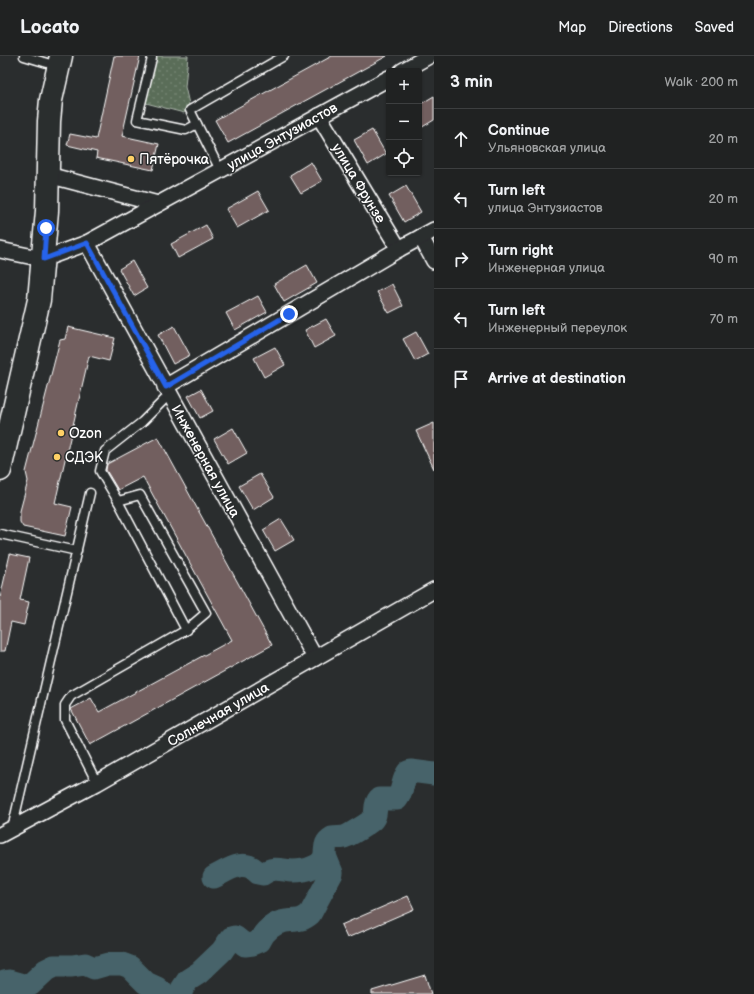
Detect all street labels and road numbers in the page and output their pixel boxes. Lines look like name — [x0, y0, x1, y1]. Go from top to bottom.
street label: улица Энтузиастов — [224, 99, 341, 174]
street label: улица Фрунзе — [328, 140, 389, 226]
street label: Инженерная улица — [168, 402, 244, 521]
street label: Солнечная улица — [165, 678, 273, 750]

